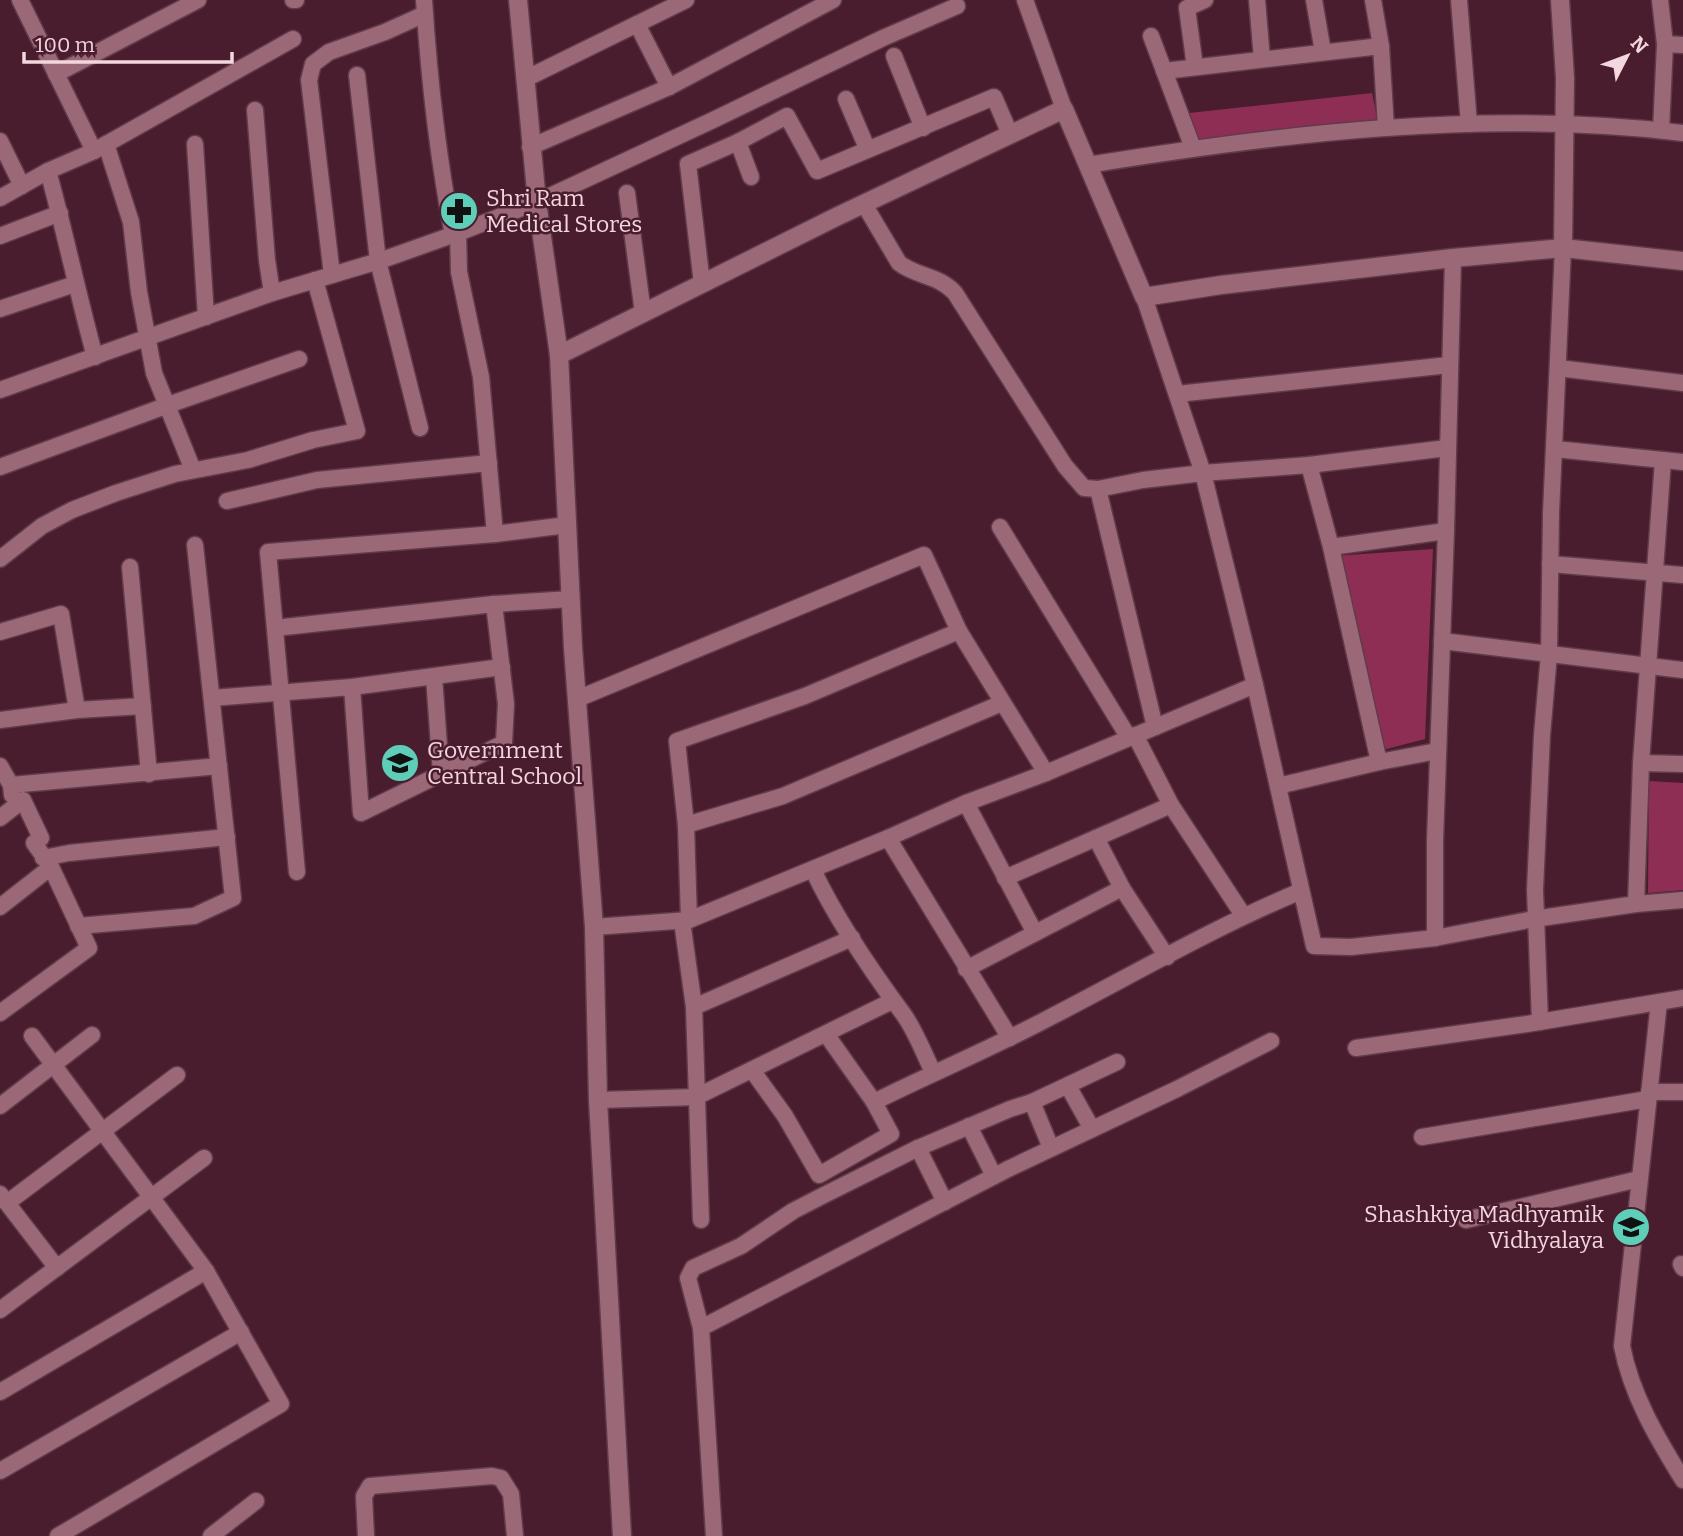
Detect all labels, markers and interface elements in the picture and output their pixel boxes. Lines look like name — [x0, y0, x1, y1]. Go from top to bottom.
scale bar — [24, 21, 233, 65]
north arrow — [1592, 21, 1662, 91]
text: 100 m — [35, 32, 95, 58]
text: N — [1626, 32, 1653, 58]
place label: Shri Ram Medical Stores — [486, 184, 642, 238]
pharmacy icon: Shri Ram Medical Stores — [438, 190, 480, 232]
place label: Government Central School — [427, 736, 583, 790]
school or university icon: Government Central School — [379, 742, 421, 784]
place label: Shashkiya Madhyamik Vidhyalaya — [1364, 1200, 1604, 1254]
school or university icon: Shashkiya Madhyamik Vidhyalaya — [1610, 1206, 1652, 1248]

